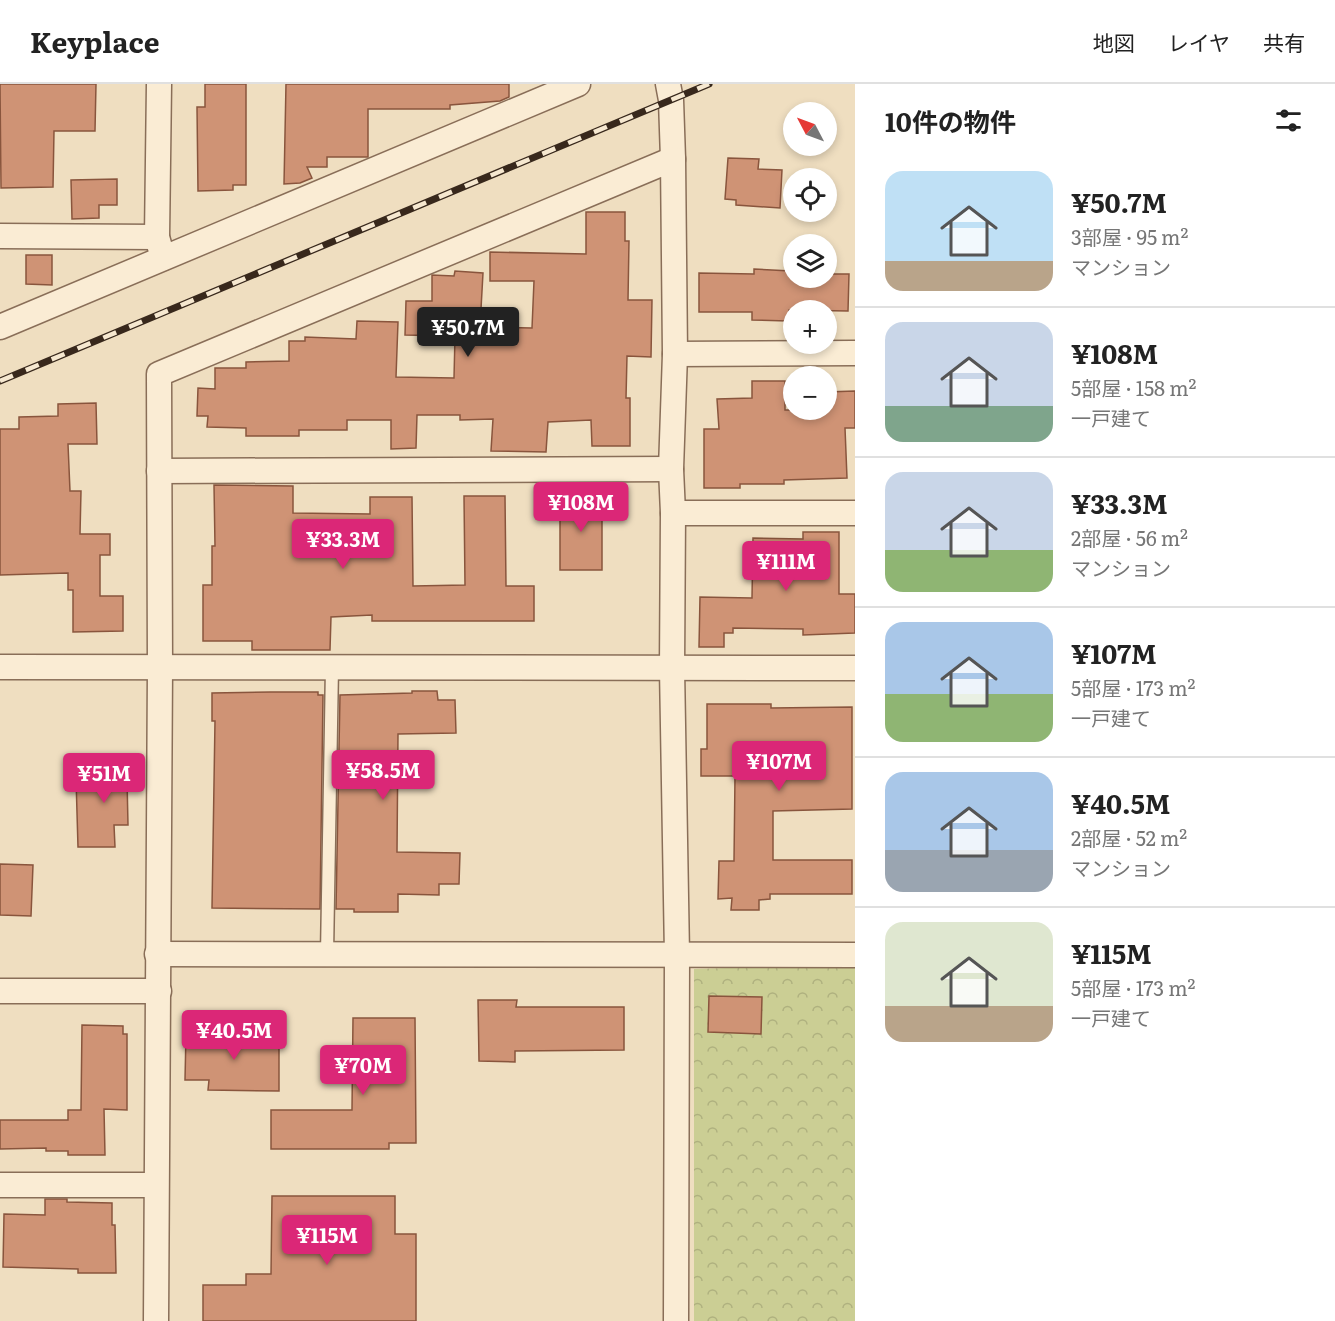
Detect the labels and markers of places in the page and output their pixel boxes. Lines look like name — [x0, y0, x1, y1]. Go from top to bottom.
pin: ¥50.7M — [419, 307, 517, 358]
pin: ¥108M — [539, 482, 623, 533]
pin: ¥33.3M — [294, 519, 392, 570]
pin: ¥111M — [744, 541, 828, 592]
pin: ¥107M — [737, 741, 821, 792]
pin: ¥58.5M — [334, 750, 432, 801]
pin: ¥51M — [68, 753, 140, 804]
pin: ¥40.5M — [185, 1010, 283, 1061]
pin: ¥70M — [327, 1045, 399, 1096]
pin: ¥115M — [285, 1215, 369, 1266]

